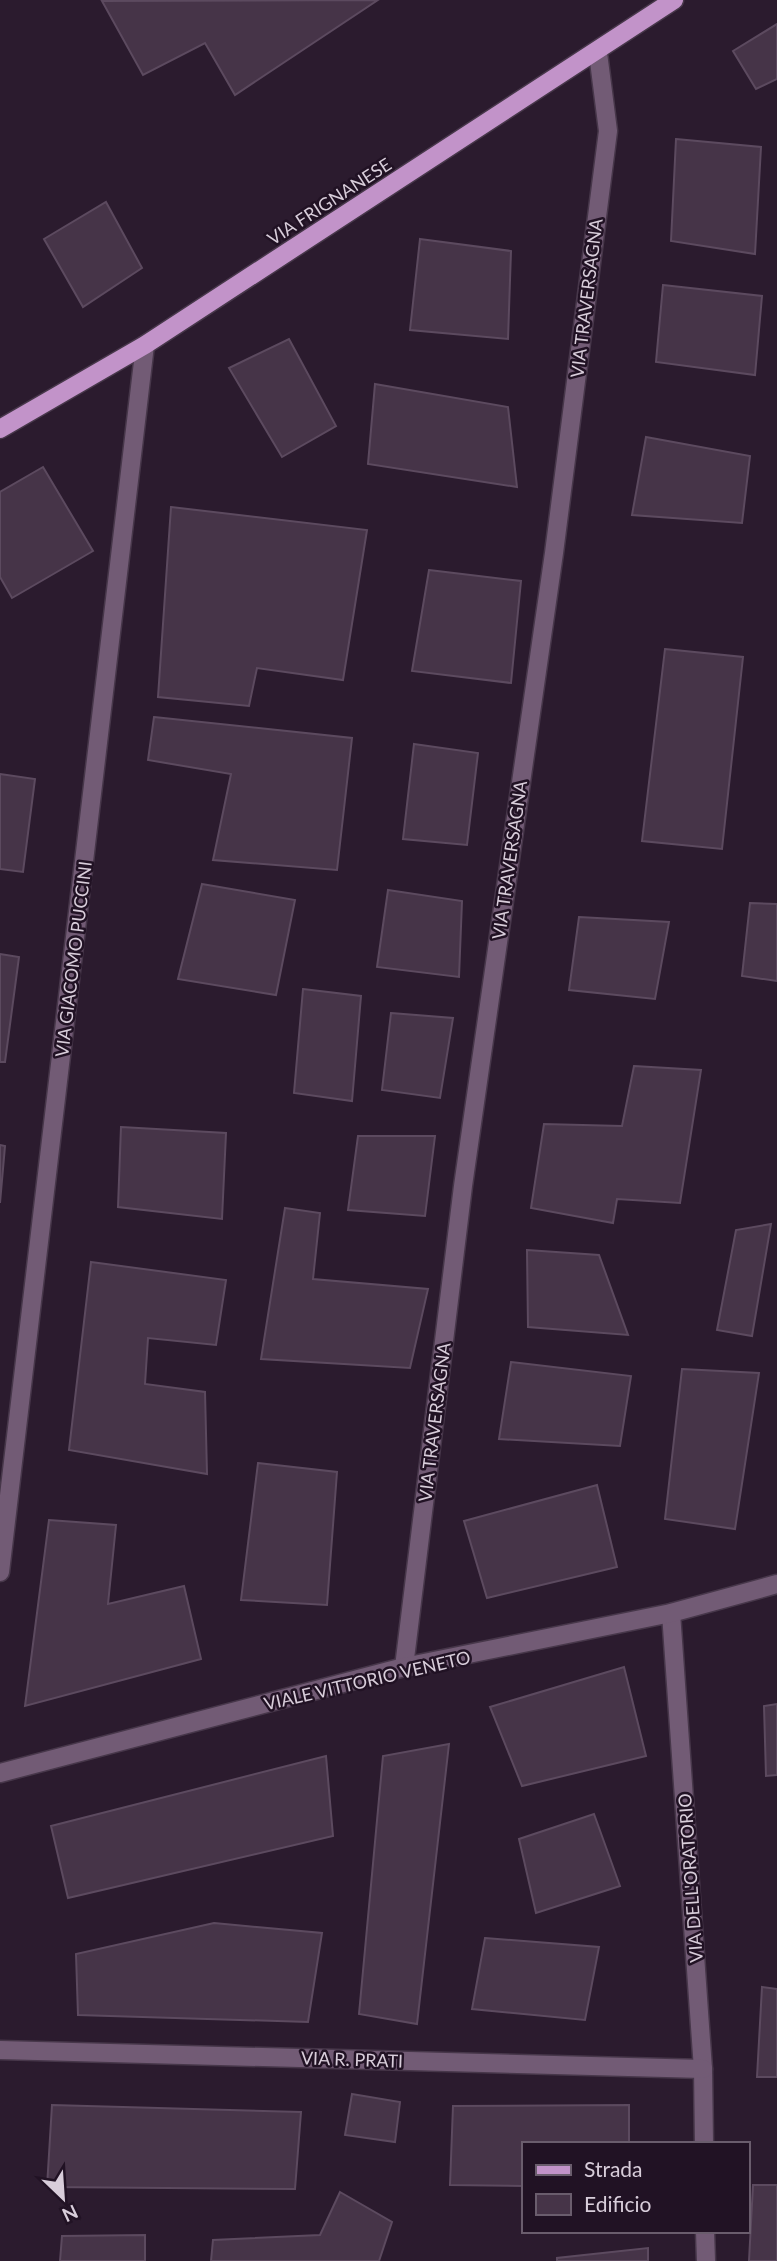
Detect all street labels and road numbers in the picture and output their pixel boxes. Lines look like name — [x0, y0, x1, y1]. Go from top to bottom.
street label: VIA FRIGNANESE — [263, 153, 395, 249]
street label: VIA TRAVERSAGNA — [565, 216, 607, 379]
street label: VIA TRAVERSAGNA — [487, 778, 531, 941]
street label: VIA GIACOMO PUCCINI — [50, 860, 96, 1058]
street label: VIA TRAVERSAGNA — [413, 1340, 455, 1503]
street label: VIALE VITTORIO VENETO — [262, 1646, 472, 1714]
street label: VIA DELL'ORATORIO — [673, 1793, 707, 1963]
street label: VIA R. PRATI — [301, 2046, 403, 2072]

